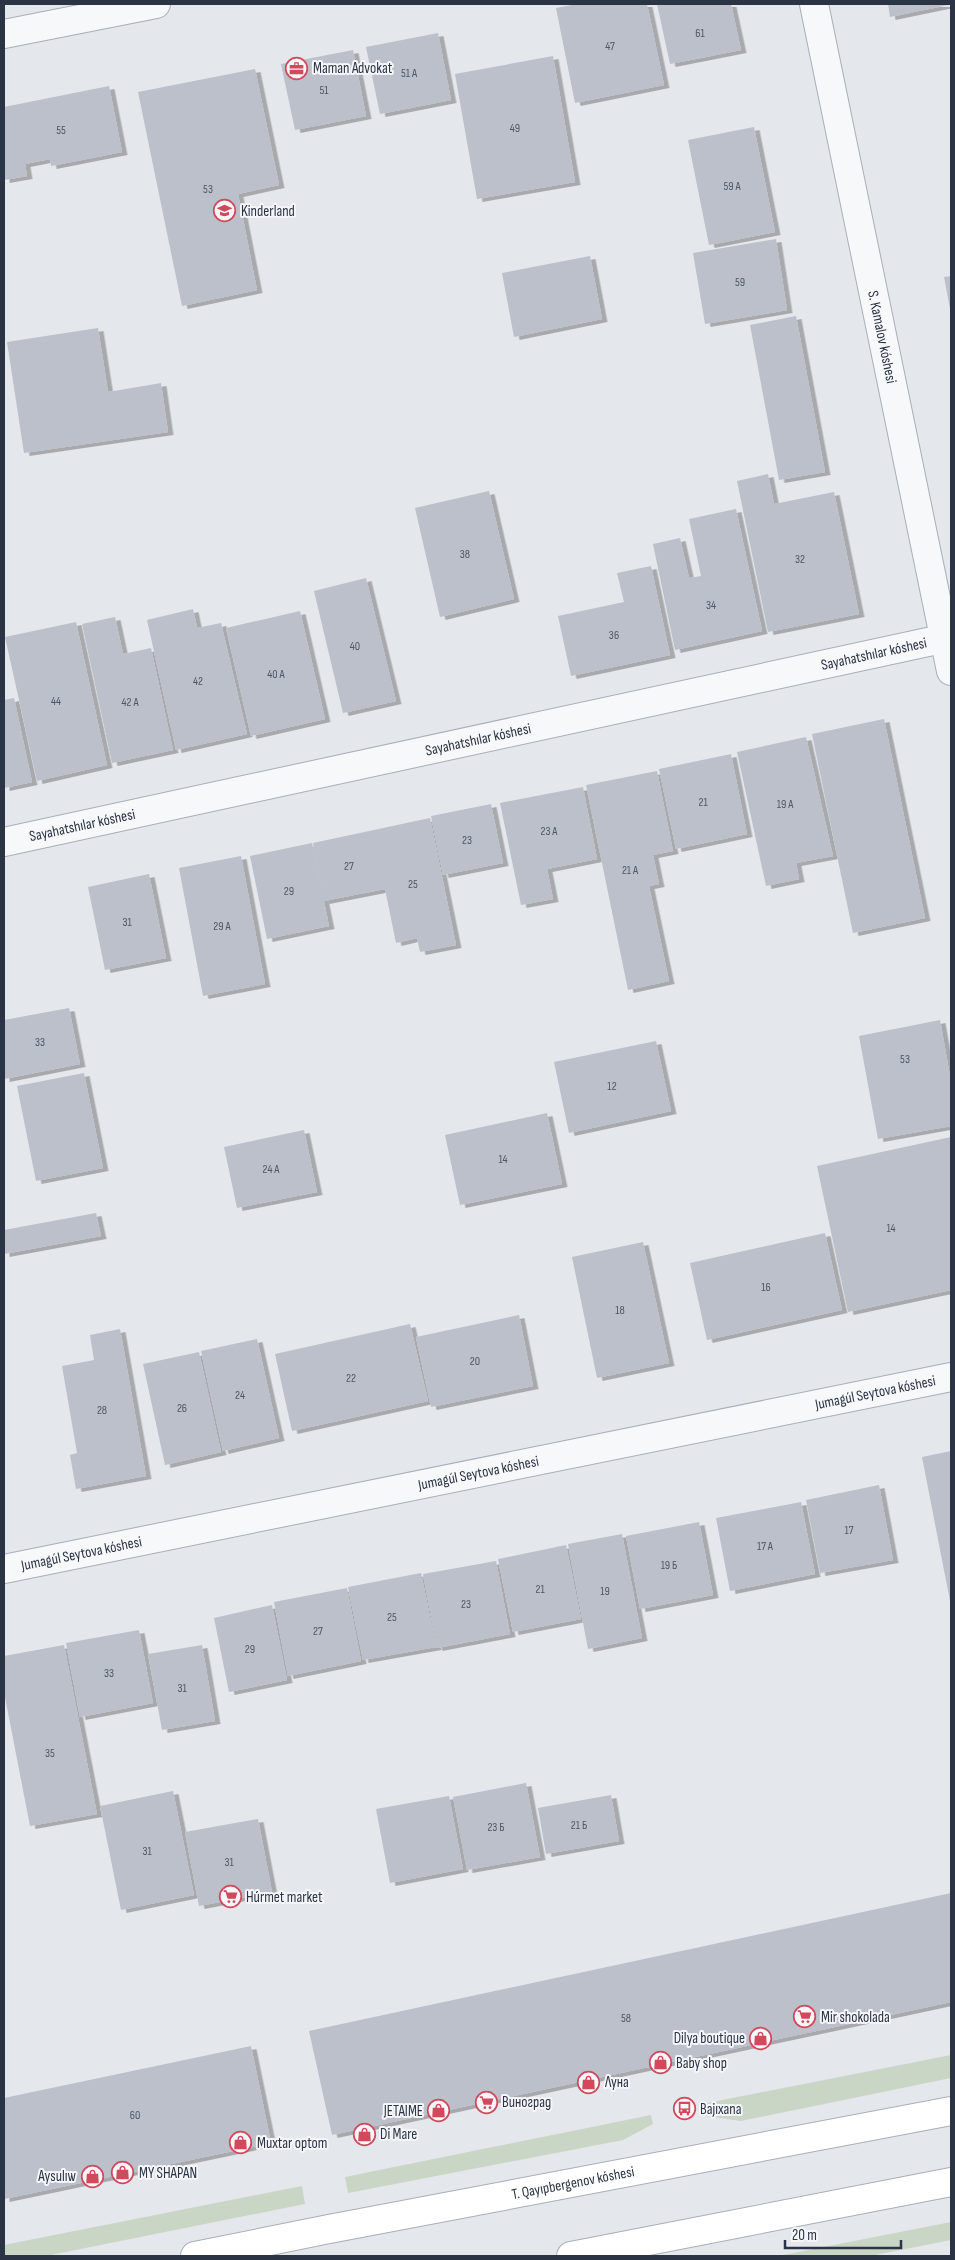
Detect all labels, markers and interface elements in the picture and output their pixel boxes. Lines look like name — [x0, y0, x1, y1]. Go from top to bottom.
house number: 61 — [695, 26, 706, 41]
house number: 47 — [605, 39, 615, 54]
office icon: Maman Advokat — [285, 56, 309, 80]
place label: Maman Advokat — [313, 59, 393, 78]
house number: 51 А — [401, 66, 418, 81]
house number: 51 — [319, 83, 329, 98]
house number: 49 — [510, 121, 520, 136]
house number: 55 — [56, 123, 66, 138]
house number: 59 А — [723, 179, 741, 194]
house number: 53 — [203, 182, 213, 197]
school or university icon: Kinderland — [213, 199, 237, 223]
place label: Kinderland — [241, 202, 295, 221]
house number: 59 — [735, 275, 745, 290]
street label: S. Kamalov kóshesi — [864, 289, 901, 385]
house number: 38 — [460, 547, 470, 562]
house number: 32 — [795, 552, 805, 567]
house number: 34 — [706, 598, 716, 613]
house number: 36 — [609, 628, 619, 643]
street label: Sayahatshılar kóshesi — [819, 633, 929, 674]
house number: 40 — [350, 639, 360, 654]
house number: 40 А — [267, 667, 286, 682]
house number: 42 — [193, 674, 203, 689]
house number: 44 — [51, 694, 61, 709]
house number: 42 А — [121, 695, 139, 710]
street label: Sayahatshılar kóshesi — [423, 719, 533, 760]
house number: 21 — [698, 795, 708, 810]
house number: 19 А — [777, 797, 794, 812]
street label: Sayahatshılar kóshesi — [28, 804, 137, 846]
house number: 23 А — [540, 824, 558, 839]
house number: 23 — [462, 833, 472, 848]
house number: 27 — [344, 859, 354, 874]
house number: 21 А — [622, 863, 639, 878]
house number: 25 — [408, 877, 418, 892]
house number: 29 — [284, 884, 294, 899]
house number: 31 — [122, 915, 132, 930]
house number: 29 А — [213, 919, 232, 934]
house number: 33 — [35, 1035, 45, 1050]
house number: 53 — [900, 1052, 910, 1067]
house number: 12 — [607, 1079, 617, 1094]
house number: 14 — [498, 1152, 508, 1167]
house number: 24 А — [263, 1162, 280, 1177]
house number: 14 — [886, 1221, 896, 1236]
house number: 16 — [761, 1280, 771, 1295]
house number: 18 — [615, 1303, 625, 1318]
house number: 20 — [470, 1354, 480, 1369]
house number: 22 — [346, 1371, 356, 1386]
street label: Jumagúl Seytova kóshesi — [812, 1371, 937, 1414]
house number: 24 — [235, 1388, 245, 1403]
house number: 26 — [177, 1401, 187, 1416]
house number: 28 — [97, 1403, 107, 1418]
street label: Jumagúl Seytova kóshesi — [415, 1451, 541, 1495]
house number: 17 — [845, 1523, 854, 1538]
street label: Jumagúl Seytova kóshesi — [18, 1532, 144, 1575]
house number: 17 А — [757, 1539, 774, 1554]
house number: 19 Б — [661, 1558, 677, 1573]
house number: 21 — [535, 1582, 545, 1597]
house number: 19 — [600, 1584, 610, 1599]
house number: 23 — [461, 1597, 471, 1612]
house number: 25 — [387, 1610, 397, 1625]
house number: 27 — [313, 1624, 323, 1639]
house number: 29 — [245, 1642, 255, 1657]
house number: 33 — [104, 1666, 114, 1681]
house number: 31 — [177, 1681, 187, 1696]
house number: 35 — [45, 1746, 55, 1761]
house number: 21 Б — [571, 1818, 587, 1833]
house number: 23 Б — [487, 1820, 505, 1835]
house number: 31 — [142, 1844, 152, 1859]
house number: 31 — [224, 1855, 234, 1870]
supermarket icon: Húrmet market — [218, 1885, 242, 1909]
place label: Húrmet market — [246, 1888, 323, 1907]
supermarket icon: Mir shokolada — [793, 2005, 817, 2029]
place label: Mir shokolada — [821, 2008, 890, 2027]
house number: 58 — [621, 2011, 631, 2026]
shop icon: Dilya boutique — [749, 2026, 773, 2050]
place label: Dilya boutique — [674, 2029, 745, 2048]
shop icon: Baby shop — [648, 2051, 672, 2075]
place label: Baby shop — [676, 2054, 727, 2073]
shop icon: Луна — [577, 2070, 601, 2094]
place label: Луна — [604, 2073, 629, 2092]
supermarket icon: Виноград — [474, 2090, 498, 2114]
place label: Виноград — [502, 2093, 551, 2112]
bus stop icon: Bajıxana — [672, 2097, 696, 2121]
shop icon: JETAIME — [427, 2099, 451, 2123]
place label: Bajıxana — [700, 2100, 742, 2119]
place label: JETAIME — [383, 2102, 423, 2121]
house number: 60 — [130, 2108, 140, 2123]
shop icon: Di Mare — [352, 2122, 376, 2146]
place label: Di Mare — [380, 2125, 417, 2144]
shop icon: Muxtar optom — [229, 2131, 253, 2155]
place label: Muxtar optom — [257, 2134, 327, 2153]
shop icon: MY SHAPAN — [111, 2161, 135, 2185]
street label: T. Qayıpbergenov kóshesi — [510, 2162, 636, 2204]
shop icon: Aysulıw — [80, 2164, 104, 2188]
place label: MY SHAPAN — [139, 2164, 197, 2183]
place label: Aysulıw — [37, 2167, 77, 2186]
scale bar — [785, 2218, 901, 2250]
text: 20 m — [792, 2226, 817, 2245]

